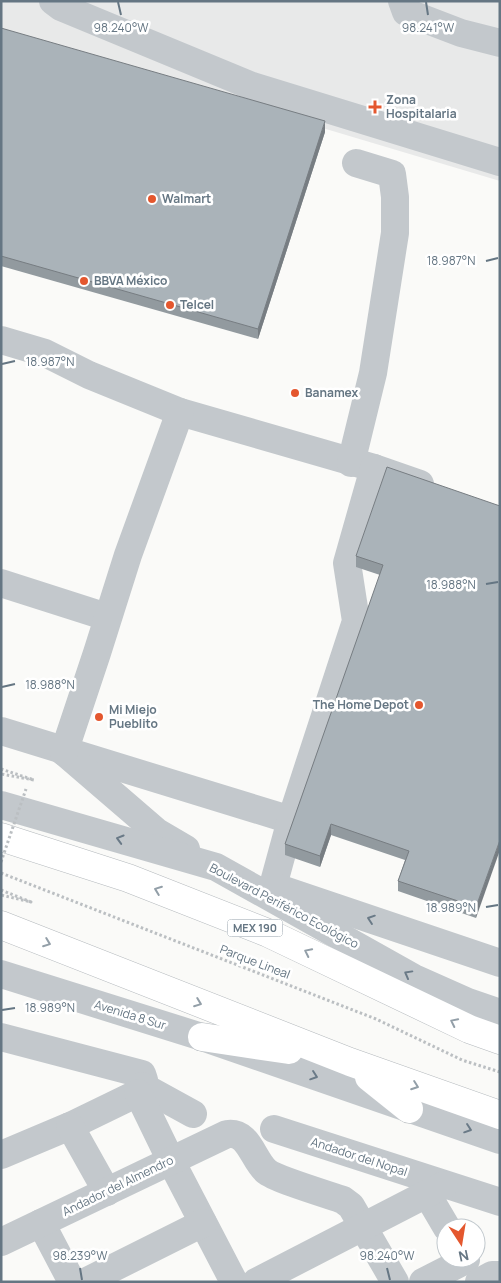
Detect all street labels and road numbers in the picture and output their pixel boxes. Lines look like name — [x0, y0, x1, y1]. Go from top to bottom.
street label: Boulevard Periférico Ecológico — [207, 859, 362, 952]
road number: MEX 190 — [228, 920, 282, 936]
street label: Parque Lineal — [218, 940, 293, 983]
street label: Avenida 8 Sur — [92, 996, 169, 1034]
street label: Andador del Nopal — [309, 1133, 410, 1180]
street label: Andador del Almendro — [59, 1151, 176, 1220]

